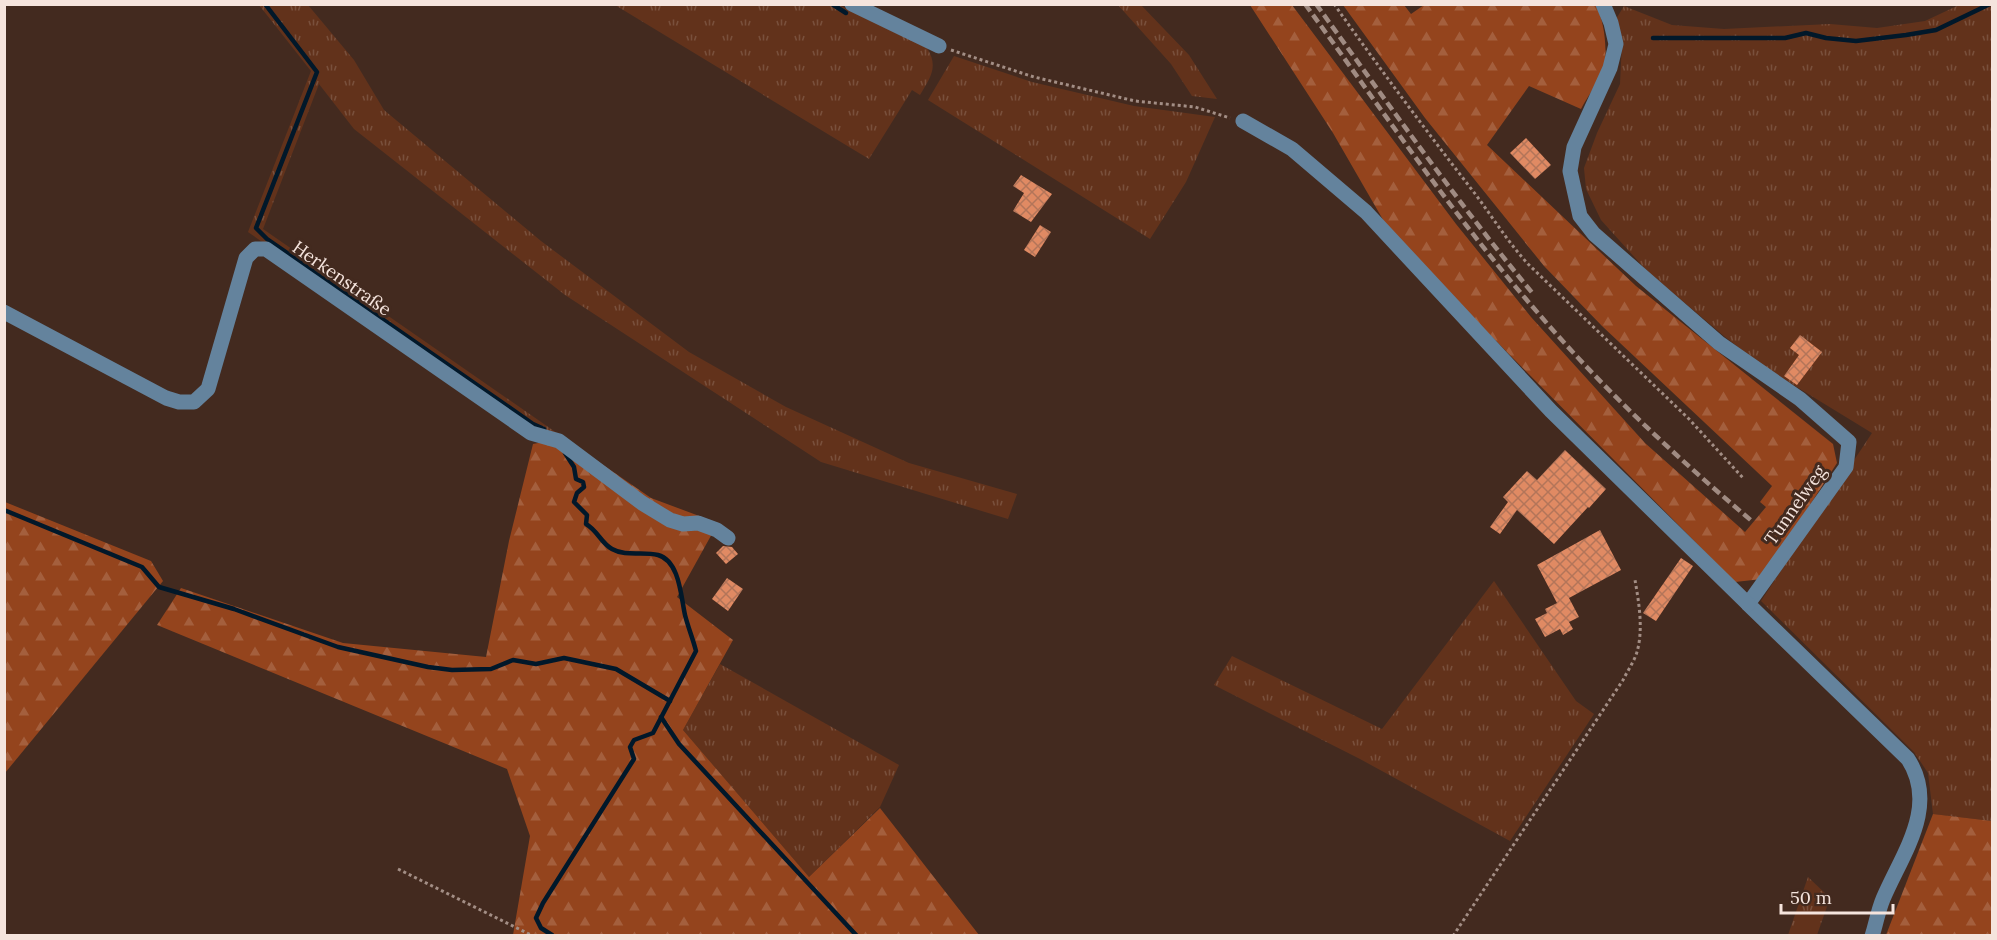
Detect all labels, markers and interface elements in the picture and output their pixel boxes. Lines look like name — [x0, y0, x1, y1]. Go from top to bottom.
street label: Herkenstraße — [288, 235, 396, 321]
street label: Tunnelweg — [1759, 460, 1831, 549]
scale bar — [1781, 877, 1894, 915]
text: 50 m — [1790, 886, 1832, 909]

